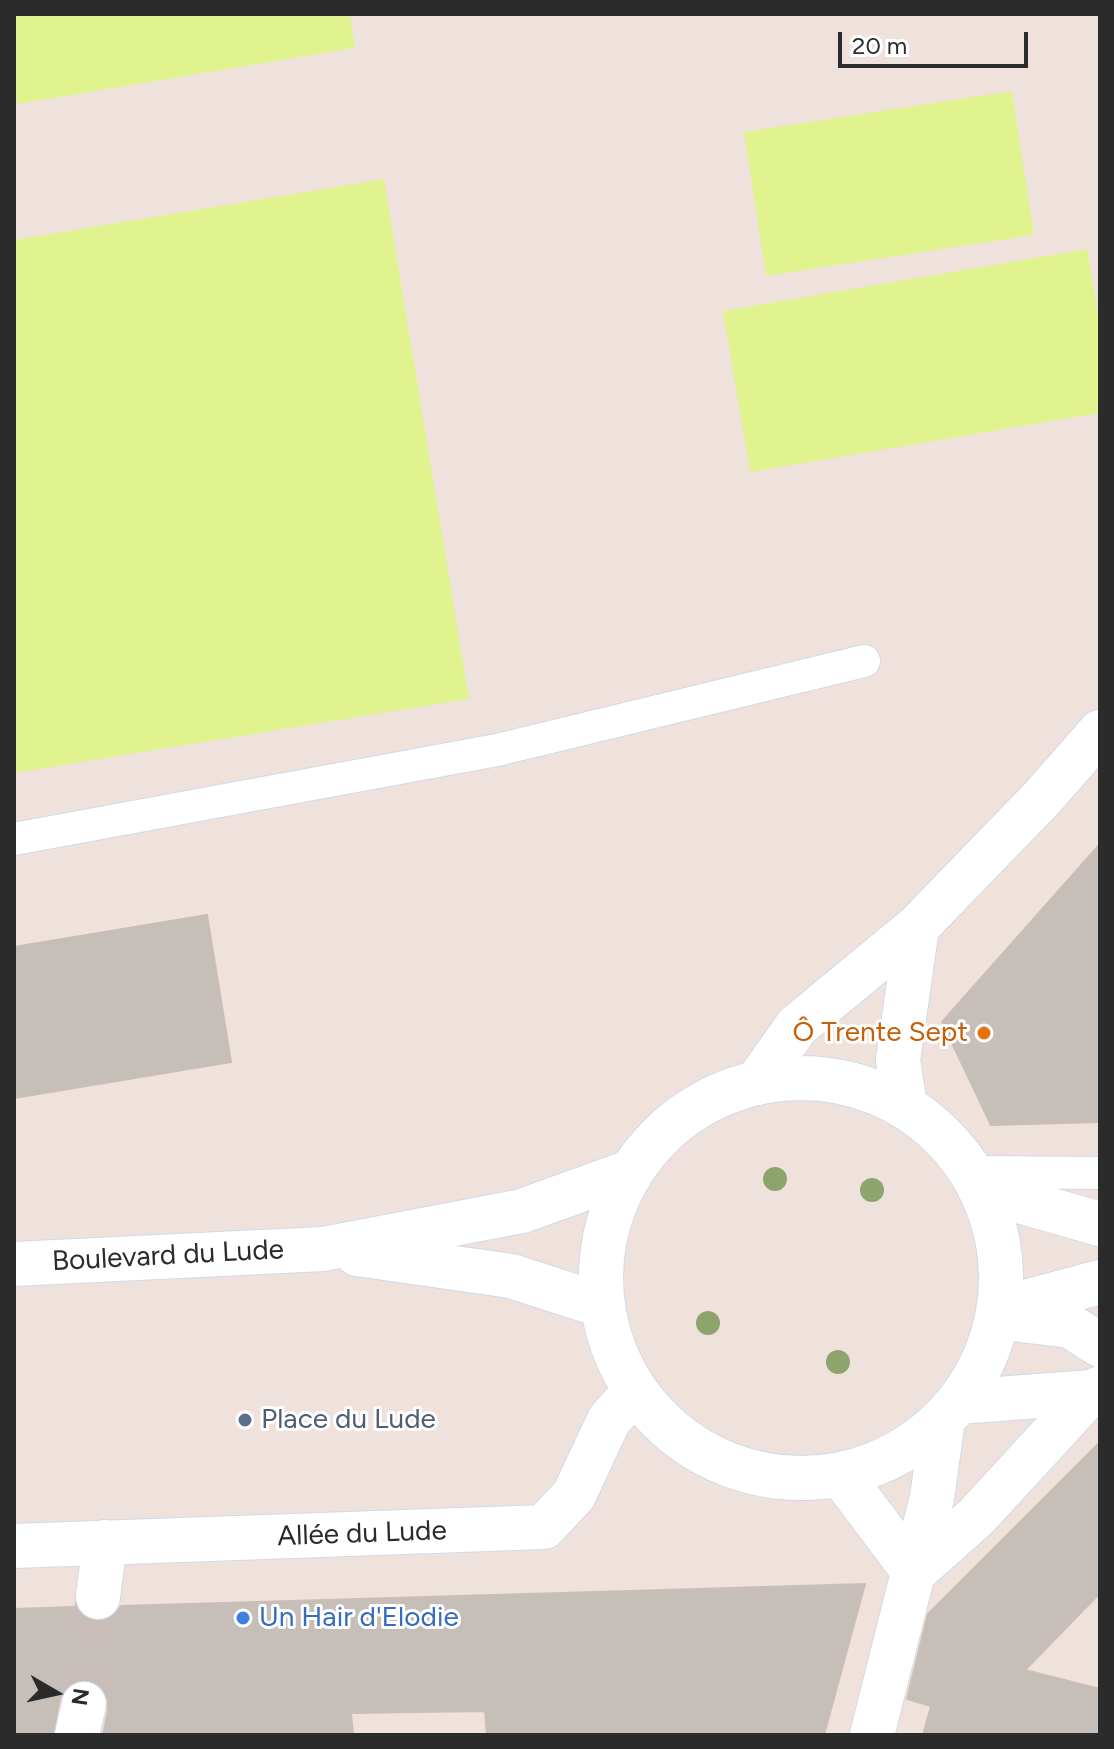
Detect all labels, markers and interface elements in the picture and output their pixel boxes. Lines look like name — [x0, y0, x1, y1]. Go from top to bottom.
scale bar — [842, 16, 1032, 66]
text: 20 m — [852, 31, 907, 60]
place label: Ô Trente Sept — [793, 1016, 968, 1050]
marker: Ô Trente Sept — [975, 1024, 993, 1042]
street label: Boulevard du Lude — [51, 1233, 285, 1279]
place label: Place du Lude — [261, 1403, 436, 1437]
marker: Place du Lude — [236, 1411, 254, 1429]
street label: Allée du Lude — [277, 1514, 447, 1554]
place label: Un Hair d'Elodie — [259, 1601, 459, 1635]
marker: Un Hair d'Elodie — [234, 1609, 252, 1627]
north arrow — [16, 1653, 96, 1733]
text: N — [66, 1686, 95, 1707]

